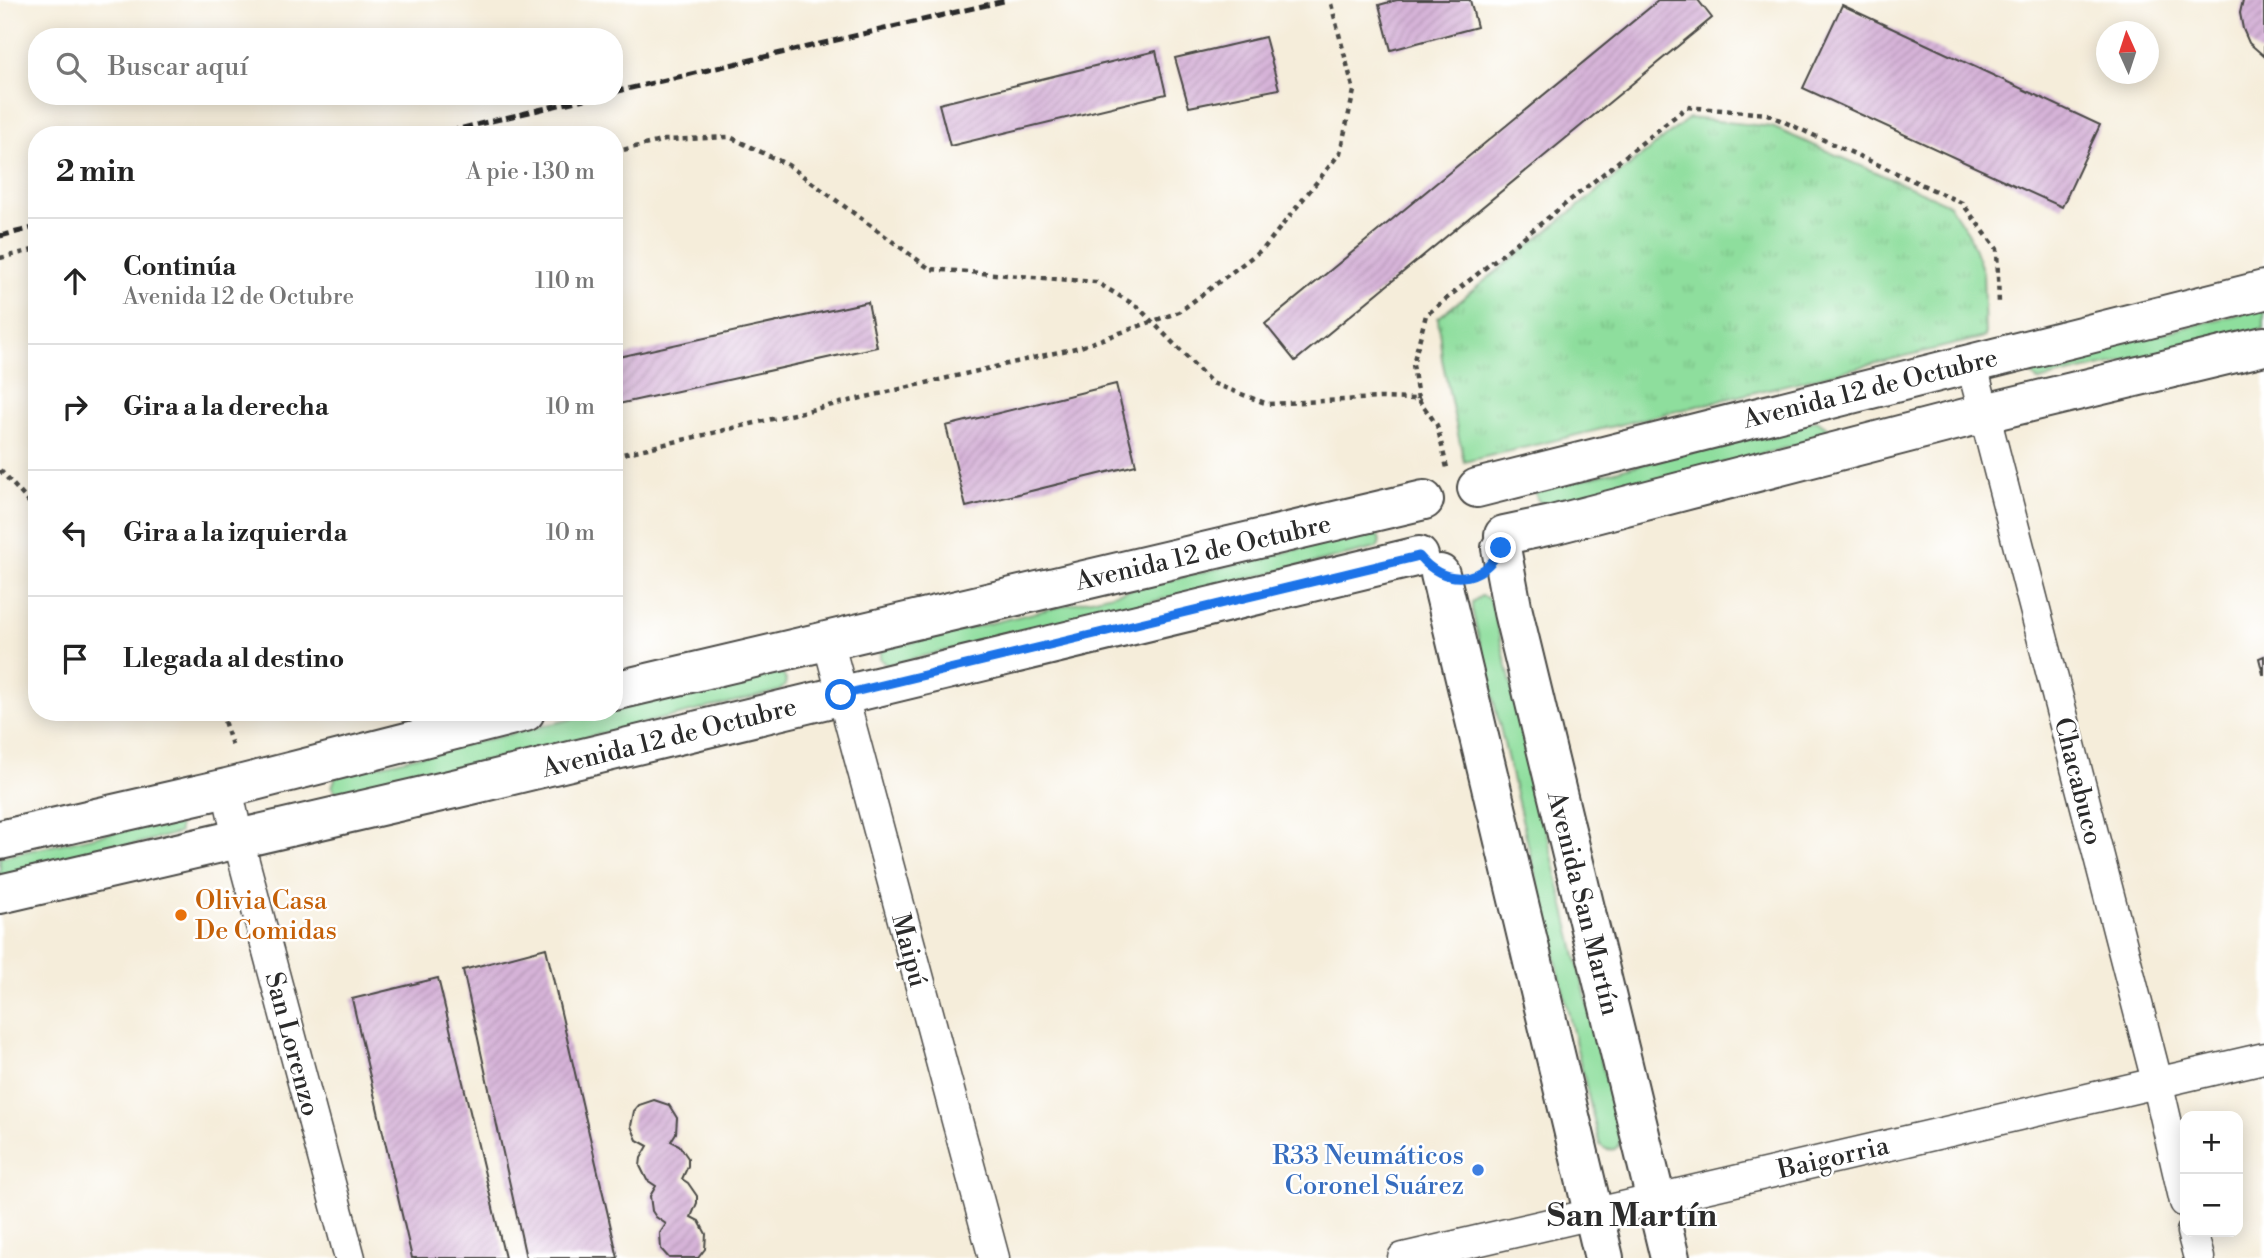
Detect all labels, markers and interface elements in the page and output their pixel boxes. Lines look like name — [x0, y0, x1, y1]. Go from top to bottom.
north arrow — [2096, 21, 2159, 84]
search box — [28, 28, 623, 105]
icon: search — [52, 48, 90, 86]
text: Buscar aquí — [108, 51, 248, 83]
text: 2 min — [56, 153, 135, 191]
text: A pie · 130 m — [466, 158, 595, 186]
text: Continúa — [123, 251, 236, 283]
icon: ahead — [56, 262, 94, 300]
text: 110 m — [535, 267, 595, 295]
text: Avenida 12 de Octubre — [123, 283, 354, 311]
street label: Avenida 12 de Octubre — [1739, 342, 2001, 436]
icon: right — [56, 388, 94, 426]
text: Gira a la derecha — [123, 391, 329, 423]
text: 10 m — [546, 393, 595, 421]
street label: Avenida 12 de Octubre — [1071, 508, 1334, 598]
icon: left — [56, 514, 94, 552]
text: Gira a la izquierda — [123, 517, 347, 549]
text: 10 m — [546, 519, 595, 547]
route end — [1485, 532, 1516, 563]
icon: arrive — [56, 640, 94, 678]
text: Llegada al destino — [123, 643, 344, 675]
route start — [825, 679, 856, 710]
street label: Avenida 12 de Octubre — [538, 691, 800, 785]
street label: Chacabuco — [2047, 714, 2109, 848]
street label: Avenida San Martín — [1539, 787, 1626, 1019]
place label: Olivia Casa De Comidas — [195, 885, 337, 947]
marker: Olivia Casa De Comidas — [173, 907, 189, 923]
street label: Maipú — [884, 910, 934, 991]
street label: San Lorenzo — [257, 969, 327, 1120]
map controls — [2180, 1111, 2243, 1237]
button: + — [2180, 1111, 2243, 1174]
street label: Baigorria — [1773, 1129, 1893, 1187]
place label: R33 Neumáticos Coronel Suárez — [1272, 1140, 1464, 1202]
marker: R33 Neumáticos Coronel Suárez — [1470, 1162, 1486, 1178]
button: − — [2180, 1174, 2243, 1237]
district label: San Martín — [1547, 1196, 1717, 1237]

